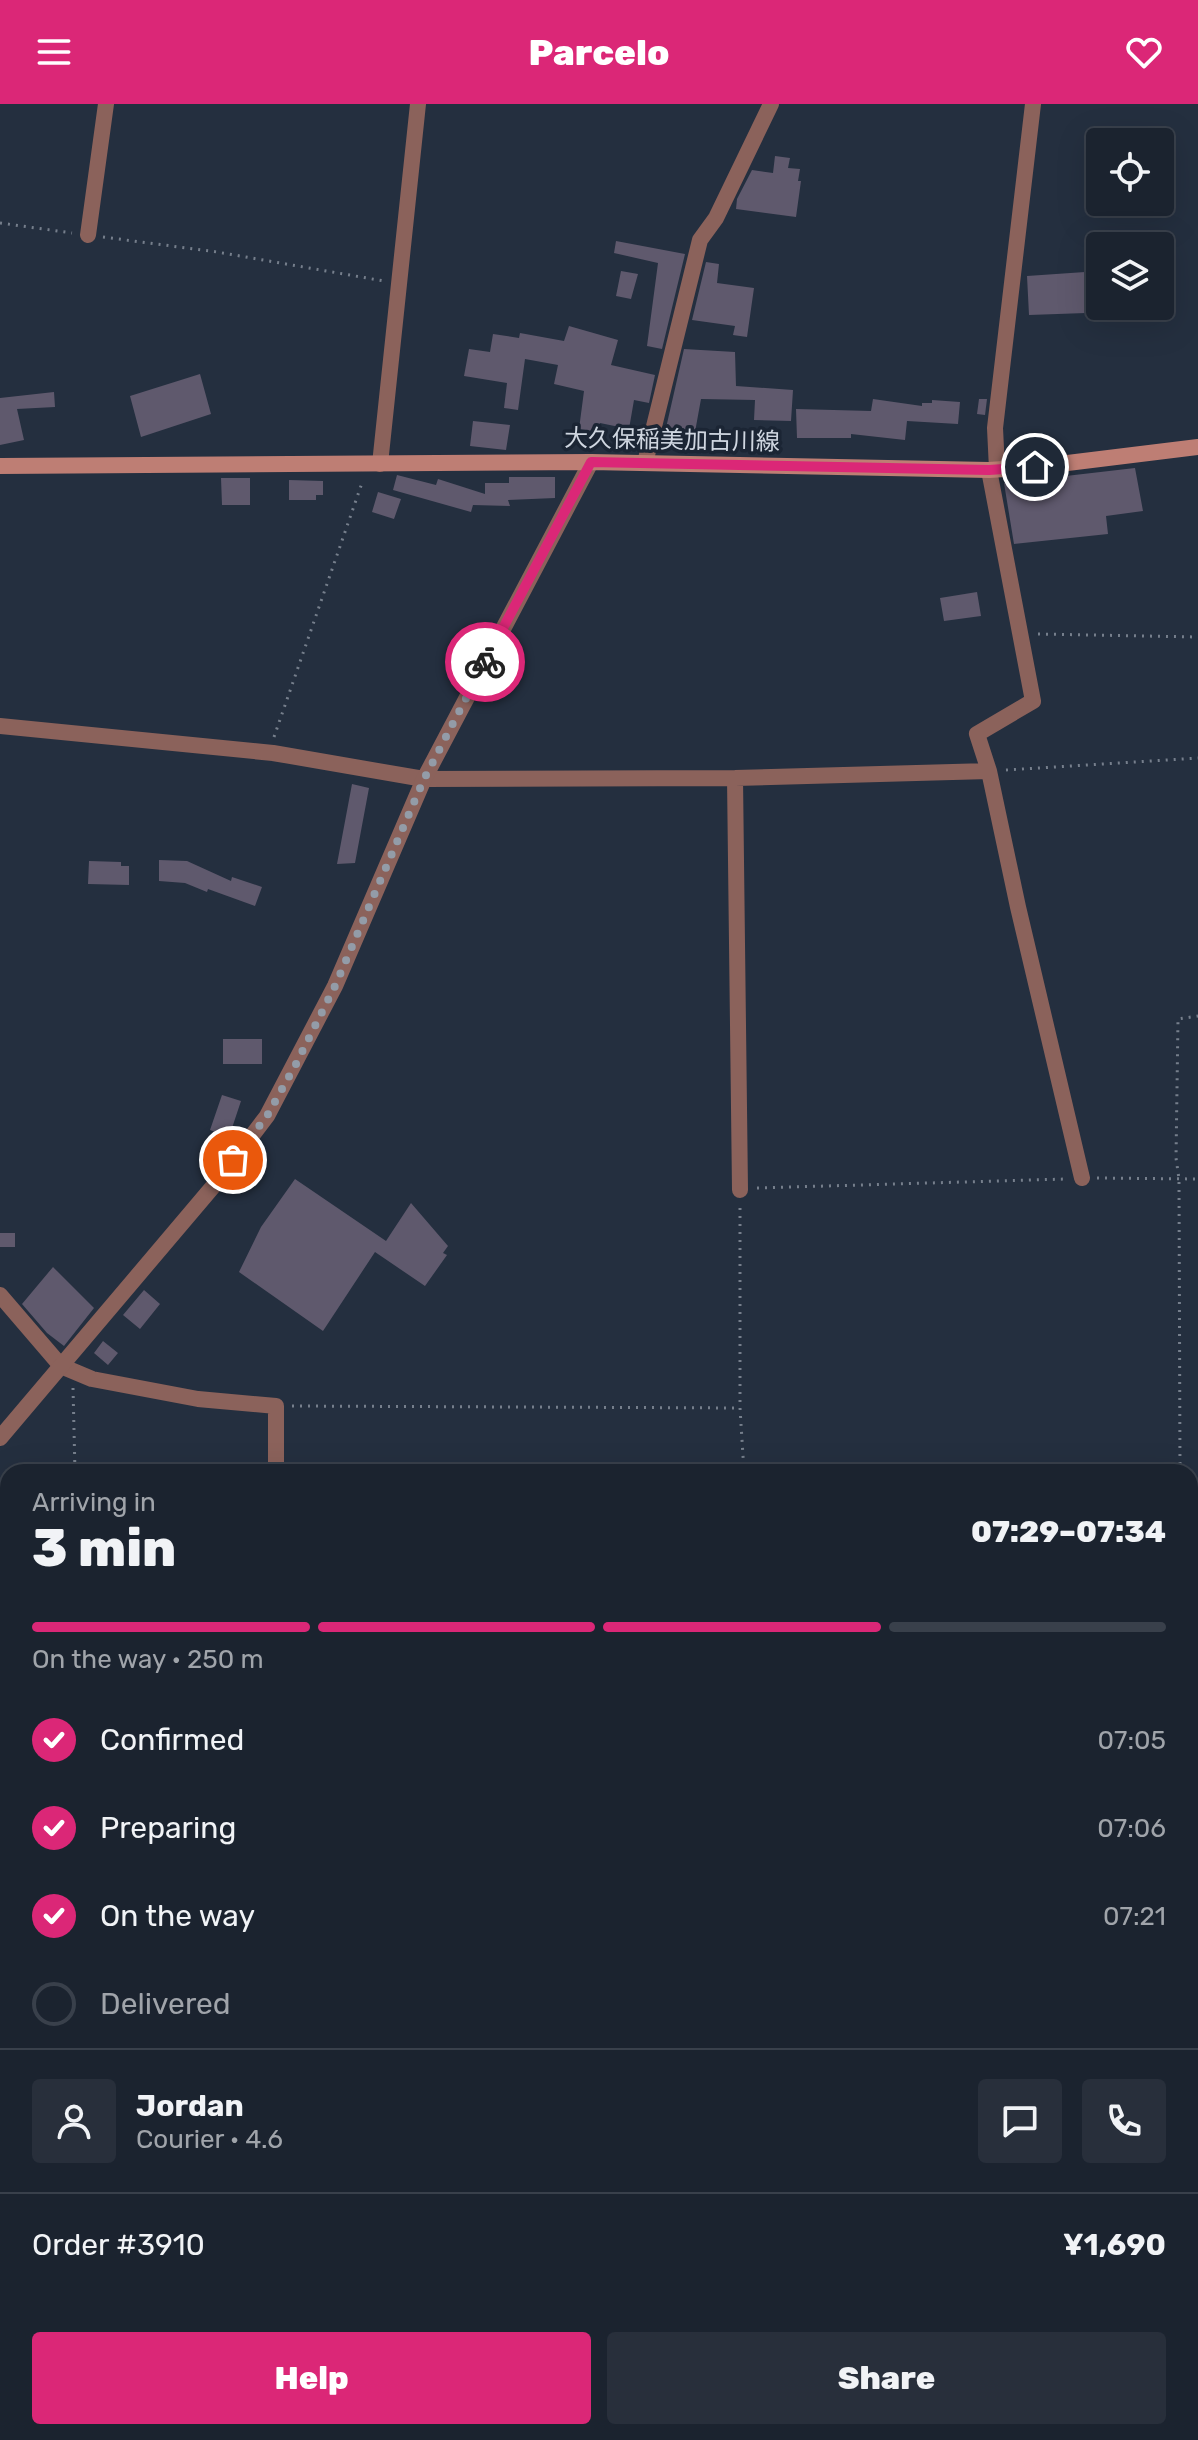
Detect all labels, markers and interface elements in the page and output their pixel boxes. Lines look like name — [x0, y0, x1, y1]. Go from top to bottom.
icon: menu — [32, 30, 76, 74]
icon: heart — [1122, 30, 1166, 74]
text: Parcelo — [529, 31, 669, 74]
map controls — [1086, 128, 1174, 320]
button: locate — [1086, 128, 1174, 216]
button: layers — [1086, 232, 1174, 320]
street label: 大久保稲美加古川線 — [564, 424, 780, 456]
pin — [1001, 433, 1069, 501]
icon: home — [1013, 445, 1057, 489]
courier — [445, 622, 525, 702]
icon: bike — [463, 640, 507, 684]
pin — [199, 1126, 267, 1194]
icon: bag — [211, 1138, 255, 1182]
text: Arriving in — [32, 1487, 156, 1518]
text: 07:29–07:34 — [971, 1514, 1166, 1550]
text: 3 min — [32, 1517, 176, 1579]
text: On the way · 250 m — [32, 1644, 264, 1675]
icon: check — [32, 1718, 76, 1762]
text: Confirmed — [100, 1722, 244, 1758]
text: 07:05 — [1098, 1725, 1166, 1756]
icon: check — [32, 1806, 76, 1850]
text: Preparing — [100, 1810, 236, 1846]
text: 07:06 — [1097, 1813, 1166, 1844]
icon: check — [32, 1894, 76, 1938]
text: On the way — [100, 1898, 255, 1934]
text: 07:21 — [1103, 1901, 1166, 1932]
text: Delivered — [100, 1986, 231, 2022]
button: person — [32, 2079, 116, 2163]
button: chat — [978, 2079, 1062, 2163]
button: phone — [1082, 2079, 1166, 2163]
text: Jordan — [136, 2088, 244, 2124]
text: Courier · 4.6 — [136, 2124, 283, 2155]
text: Order #3910 — [32, 2227, 205, 2263]
text: ¥1,690 — [1063, 2227, 1166, 2263]
button: Help — [32, 2332, 591, 2424]
button: Share — [607, 2332, 1166, 2424]

